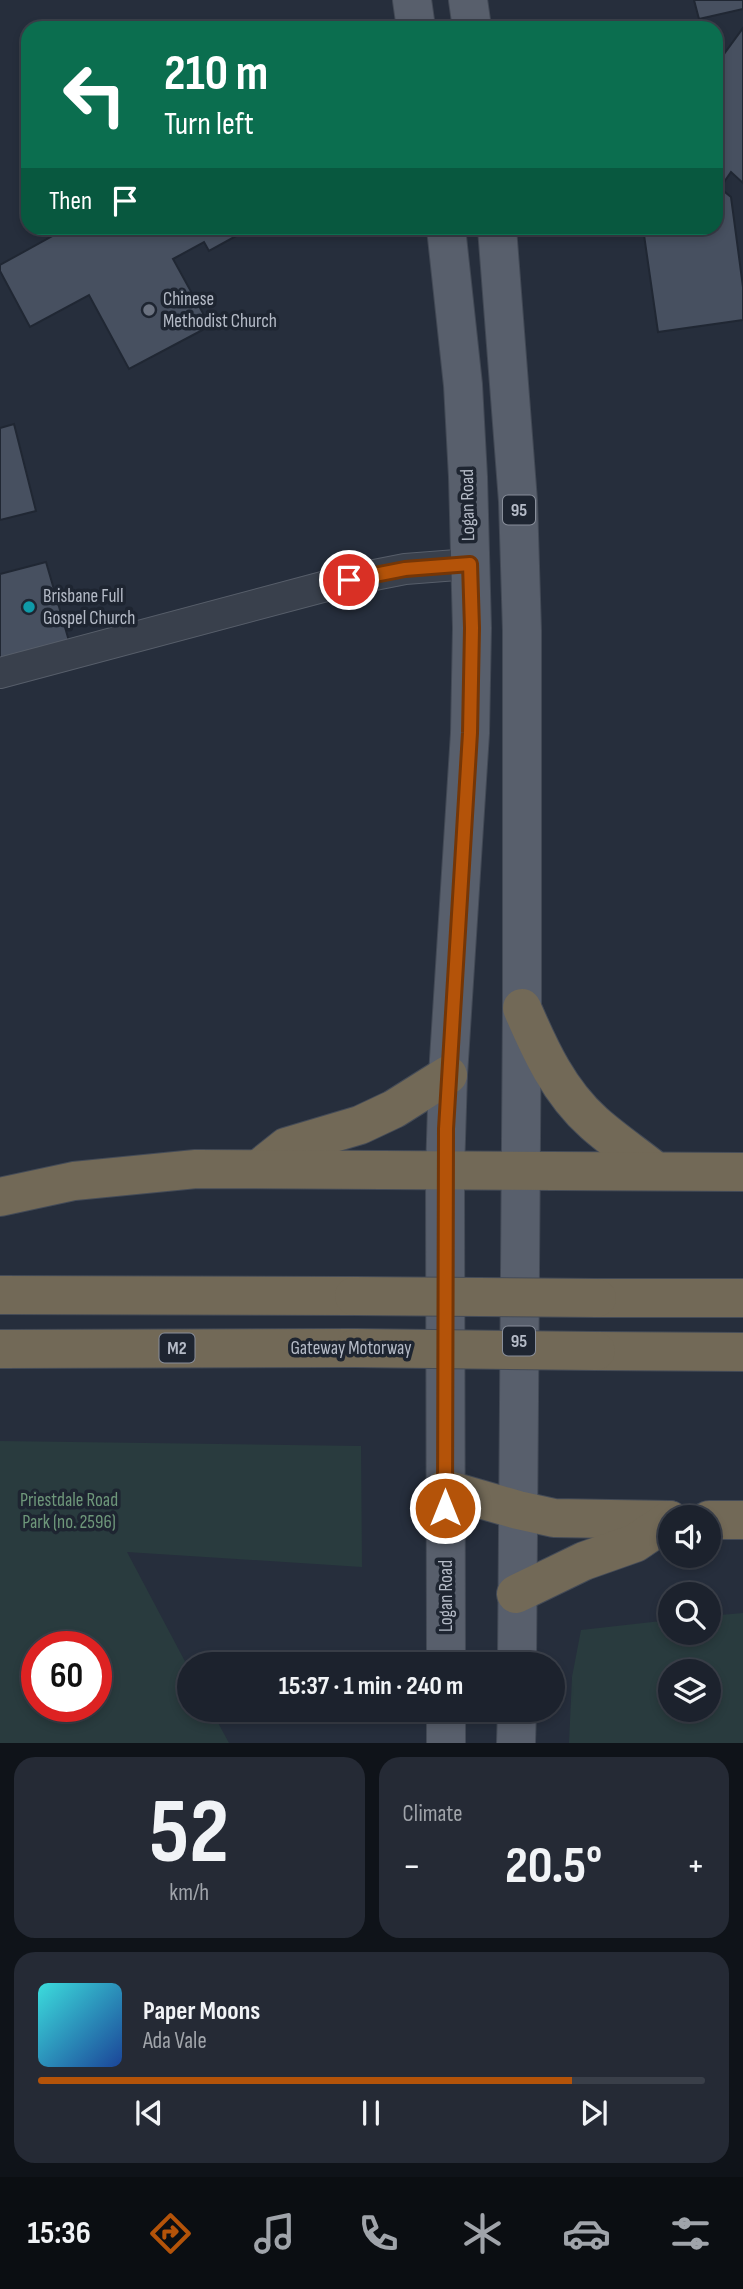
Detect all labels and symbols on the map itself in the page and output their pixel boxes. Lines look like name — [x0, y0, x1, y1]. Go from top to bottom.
place label: Chinese Methodist Church — [163, 288, 277, 333]
marker: Chinese Methodist Church — [141, 302, 157, 318]
street label: Logan Road — [456, 469, 480, 541]
road number: 95 — [503, 496, 535, 524]
pin — [319, 550, 379, 610]
place label: Brisbane Full Gospel Church — [43, 585, 135, 630]
marker: Brisbane Full Gospel Church — [21, 599, 37, 615]
road number: 95 — [503, 1326, 535, 1356]
road number: M2 — [160, 1334, 194, 1363]
street label: Gateway Motorway — [290, 1337, 412, 1360]
position arrow — [408, 1471, 482, 1545]
park label: Priestdale Road Park (no. 2596) — [20, 1489, 118, 1534]
street label: Logan Road — [435, 1560, 458, 1632]
speed limit sign: 60 — [21, 1631, 112, 1722]

